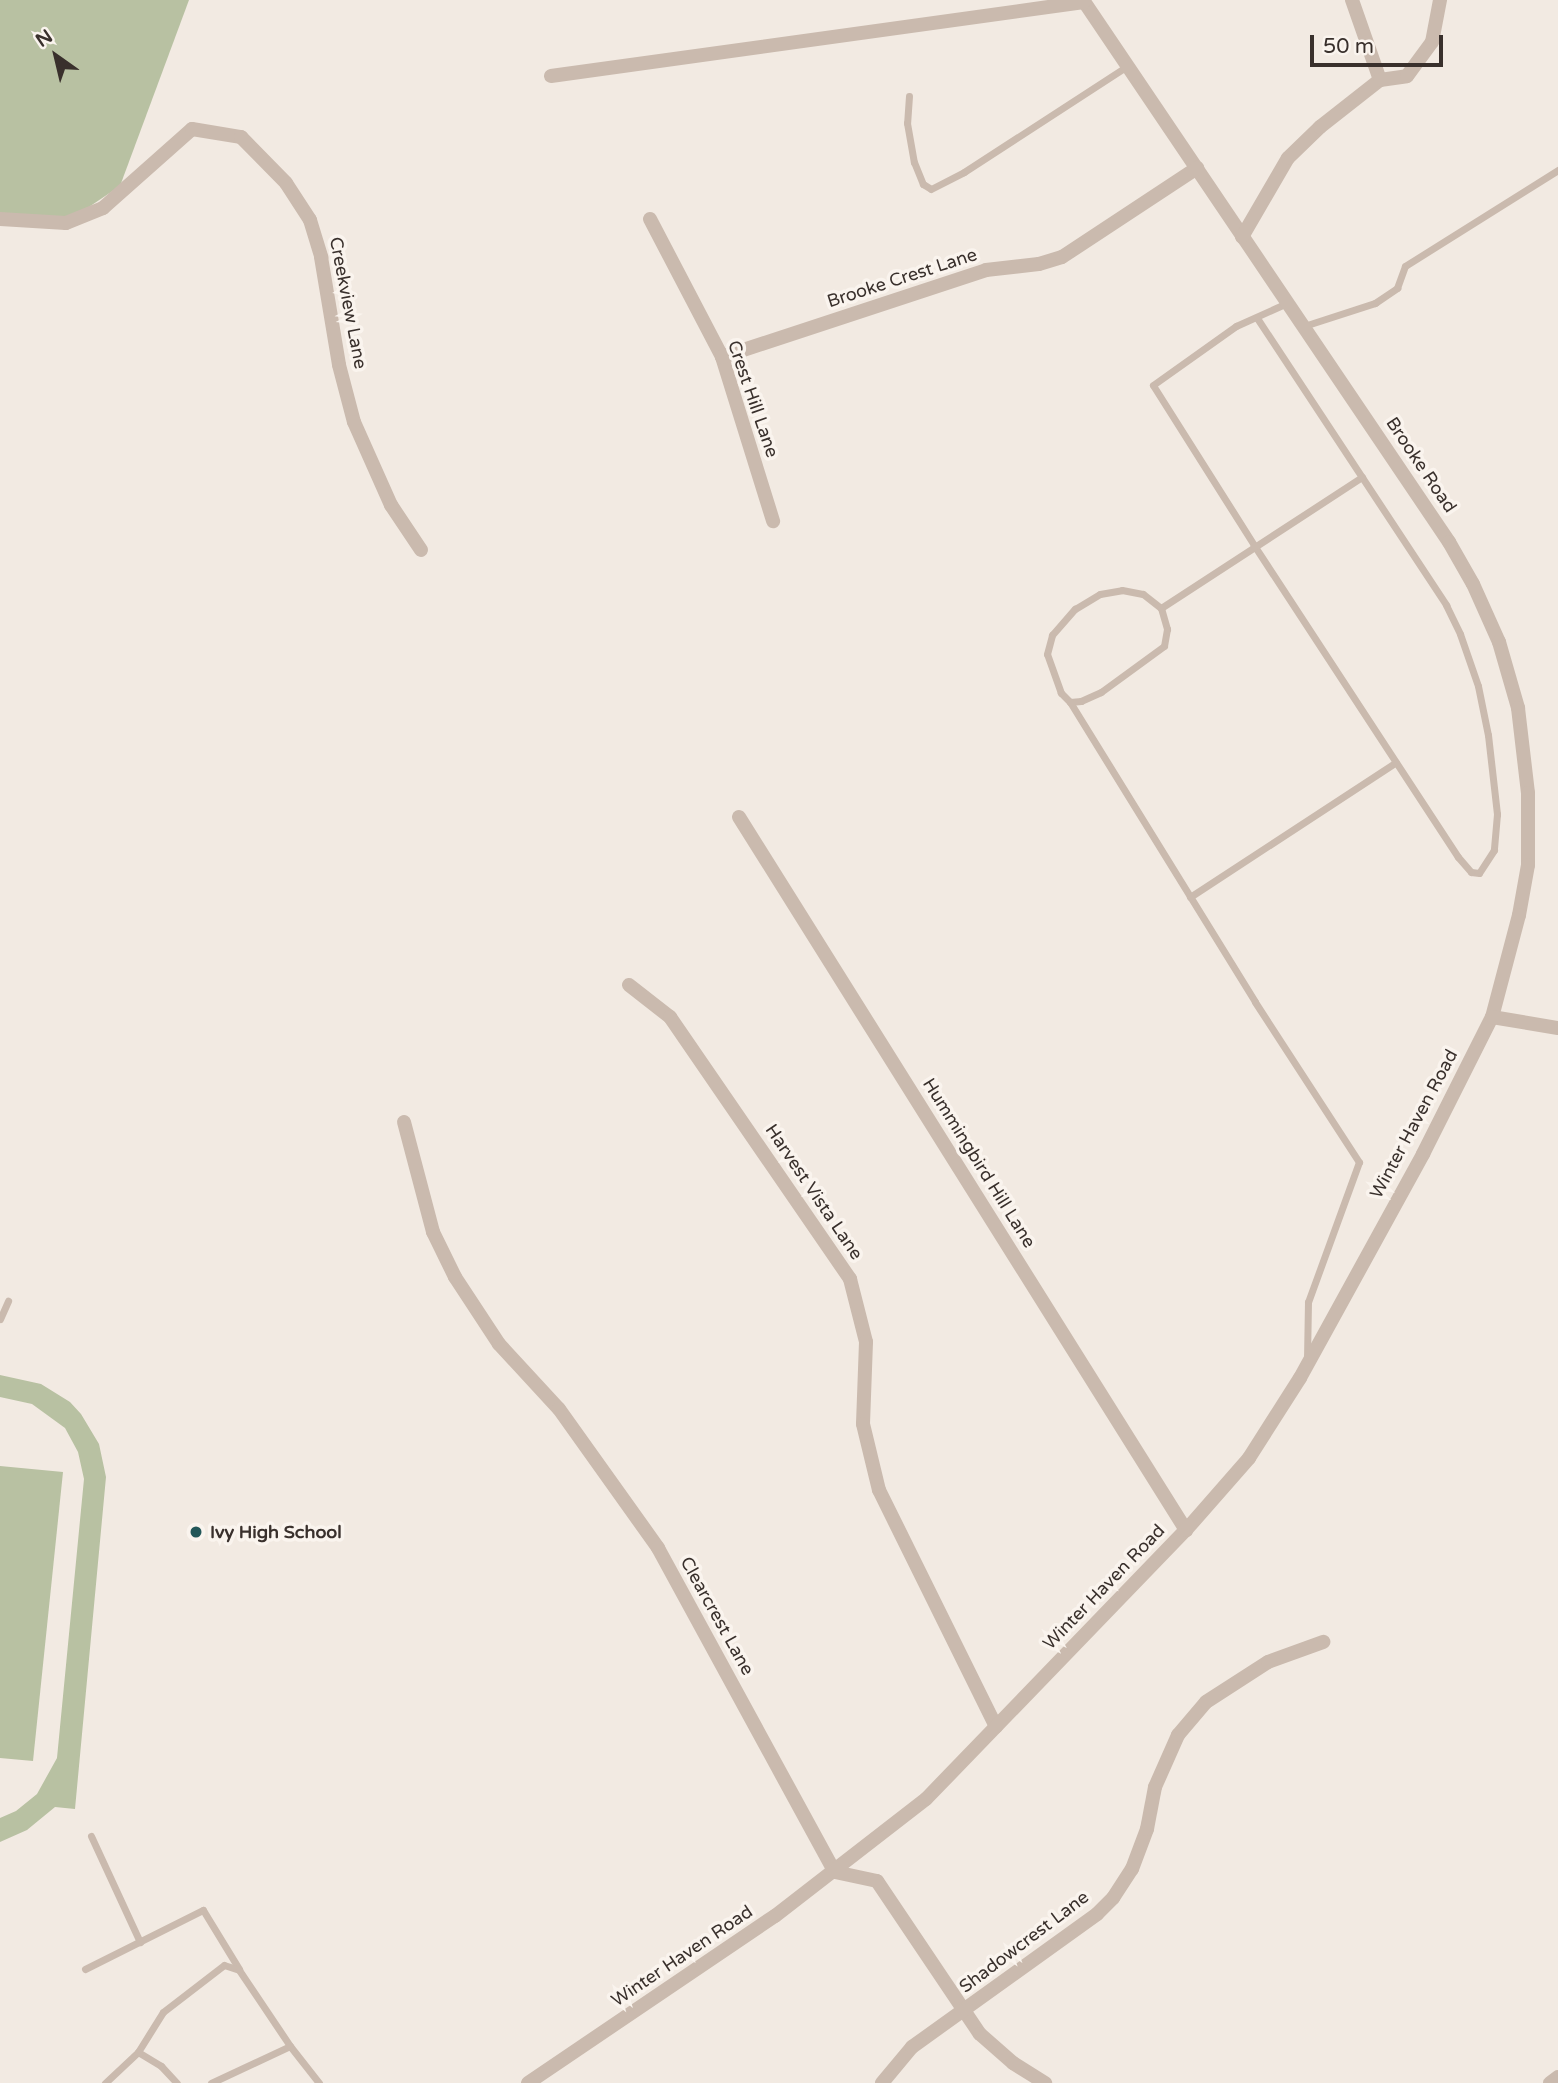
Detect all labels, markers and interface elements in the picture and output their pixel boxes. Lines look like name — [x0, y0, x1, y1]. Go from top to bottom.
north arrow — [21, 21, 91, 91]
scale bar — [1313, 21, 1446, 65]
text: N — [32, 25, 57, 52]
text: 50 m — [1323, 34, 1374, 59]
street label: Creekview Lane — [325, 235, 371, 371]
street label: Brooke Crest Lane — [824, 244, 980, 312]
street label: Crest Hill Lane — [723, 338, 783, 460]
street label: Brooke Road — [1381, 413, 1461, 517]
street label: Winter Haven Road — [1366, 1046, 1462, 1202]
street label: Hummingbird Hill Lane — [918, 1074, 1040, 1252]
street label: Harvest Vista Lane — [761, 1120, 867, 1264]
street label: Winter Haven Road — [1039, 1520, 1169, 1654]
place label: Ivy High School — [210, 1521, 342, 1543]
marker: Ivy High School — [188, 1524, 204, 1540]
street label: Clearcrest Lane — [676, 1553, 758, 1679]
street label: Shadowcrest Lane — [955, 1886, 1093, 1998]
street label: Winter Haven Road — [607, 1901, 757, 2011]

